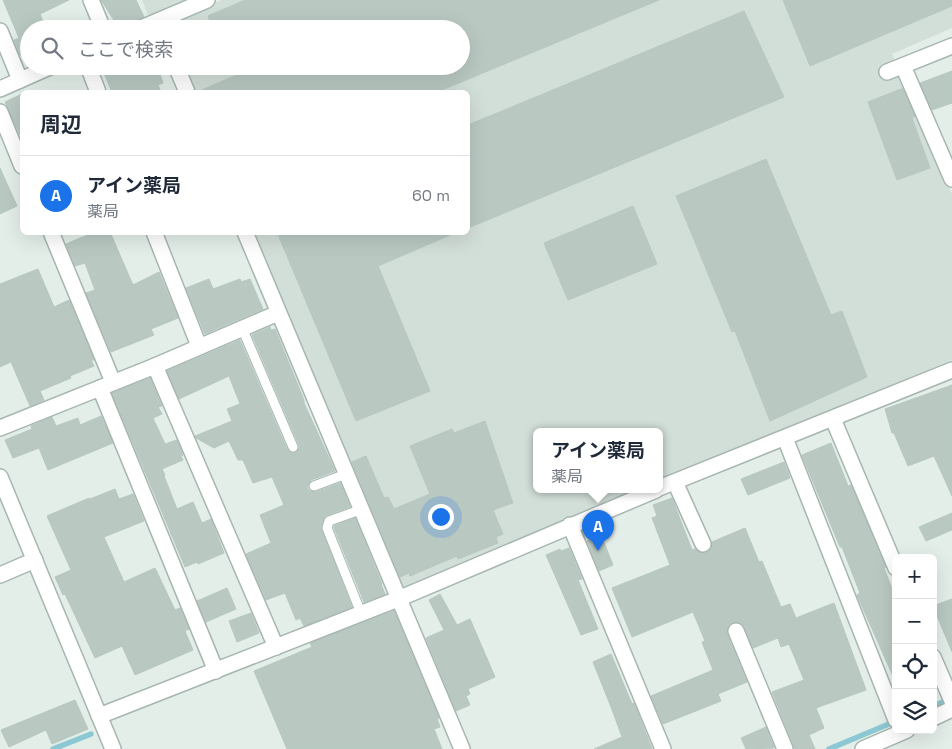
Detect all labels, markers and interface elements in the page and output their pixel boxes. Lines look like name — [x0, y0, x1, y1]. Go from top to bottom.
search box — [20, 20, 470, 75]
icon: search — [38, 34, 66, 62]
text: ここで検索 — [78, 37, 173, 62]
text: 周辺 — [40, 111, 82, 138]
text: アイン薬局 — [87, 173, 181, 198]
text: A — [51, 185, 61, 206]
text: 60 m — [412, 185, 450, 206]
text: 薬局 — [87, 201, 119, 222]
popup — [533, 428, 663, 493]
text: アイン薬局 — [551, 438, 645, 463]
text: 薬局 — [551, 466, 583, 487]
your location — [428, 504, 454, 530]
pin: A — [582, 510, 614, 551]
map controls — [892, 554, 937, 734]
button: + — [892, 554, 937, 599]
button: − — [892, 599, 937, 644]
button: locate — [892, 644, 937, 689]
button: layers — [892, 689, 937, 734]

